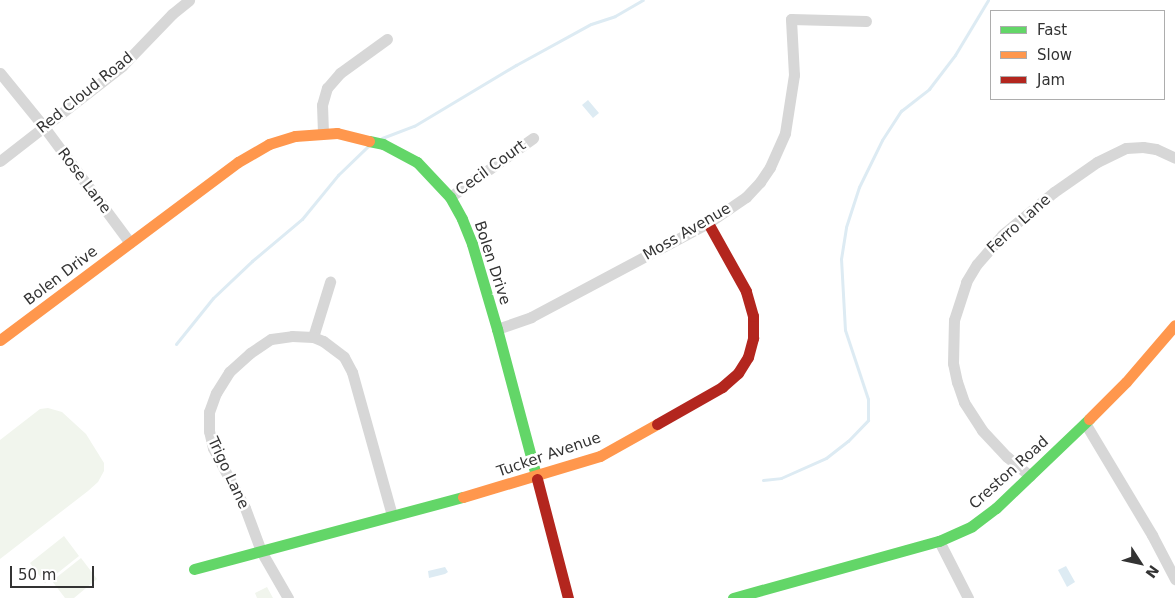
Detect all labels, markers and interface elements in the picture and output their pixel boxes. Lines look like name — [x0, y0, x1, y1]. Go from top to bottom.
legend — [990, 10, 1165, 100]
text: Fast — [1037, 21, 1067, 39]
text: Slow — [1037, 46, 1072, 64]
street label: Red Cloud Road — [33, 49, 137, 137]
text: Jam — [1037, 71, 1065, 89]
street label: Cecil Court — [452, 137, 530, 199]
street label: Rose Lane — [54, 145, 114, 217]
street label: Ferro Lane — [984, 191, 1054, 257]
street label: Moss Avenue — [640, 200, 734, 264]
street label: Bolen Drive — [470, 219, 514, 307]
street label: Bolen Drive — [21, 243, 101, 309]
street label: Tucker Avenue — [495, 429, 603, 481]
street label: Creston Road — [966, 433, 1052, 513]
street label: Trigo Lane — [204, 434, 252, 512]
north arrow — [1115, 538, 1165, 588]
scale bar — [12, 556, 96, 588]
text: N — [1142, 562, 1162, 581]
text: 50 m — [18, 566, 56, 584]

